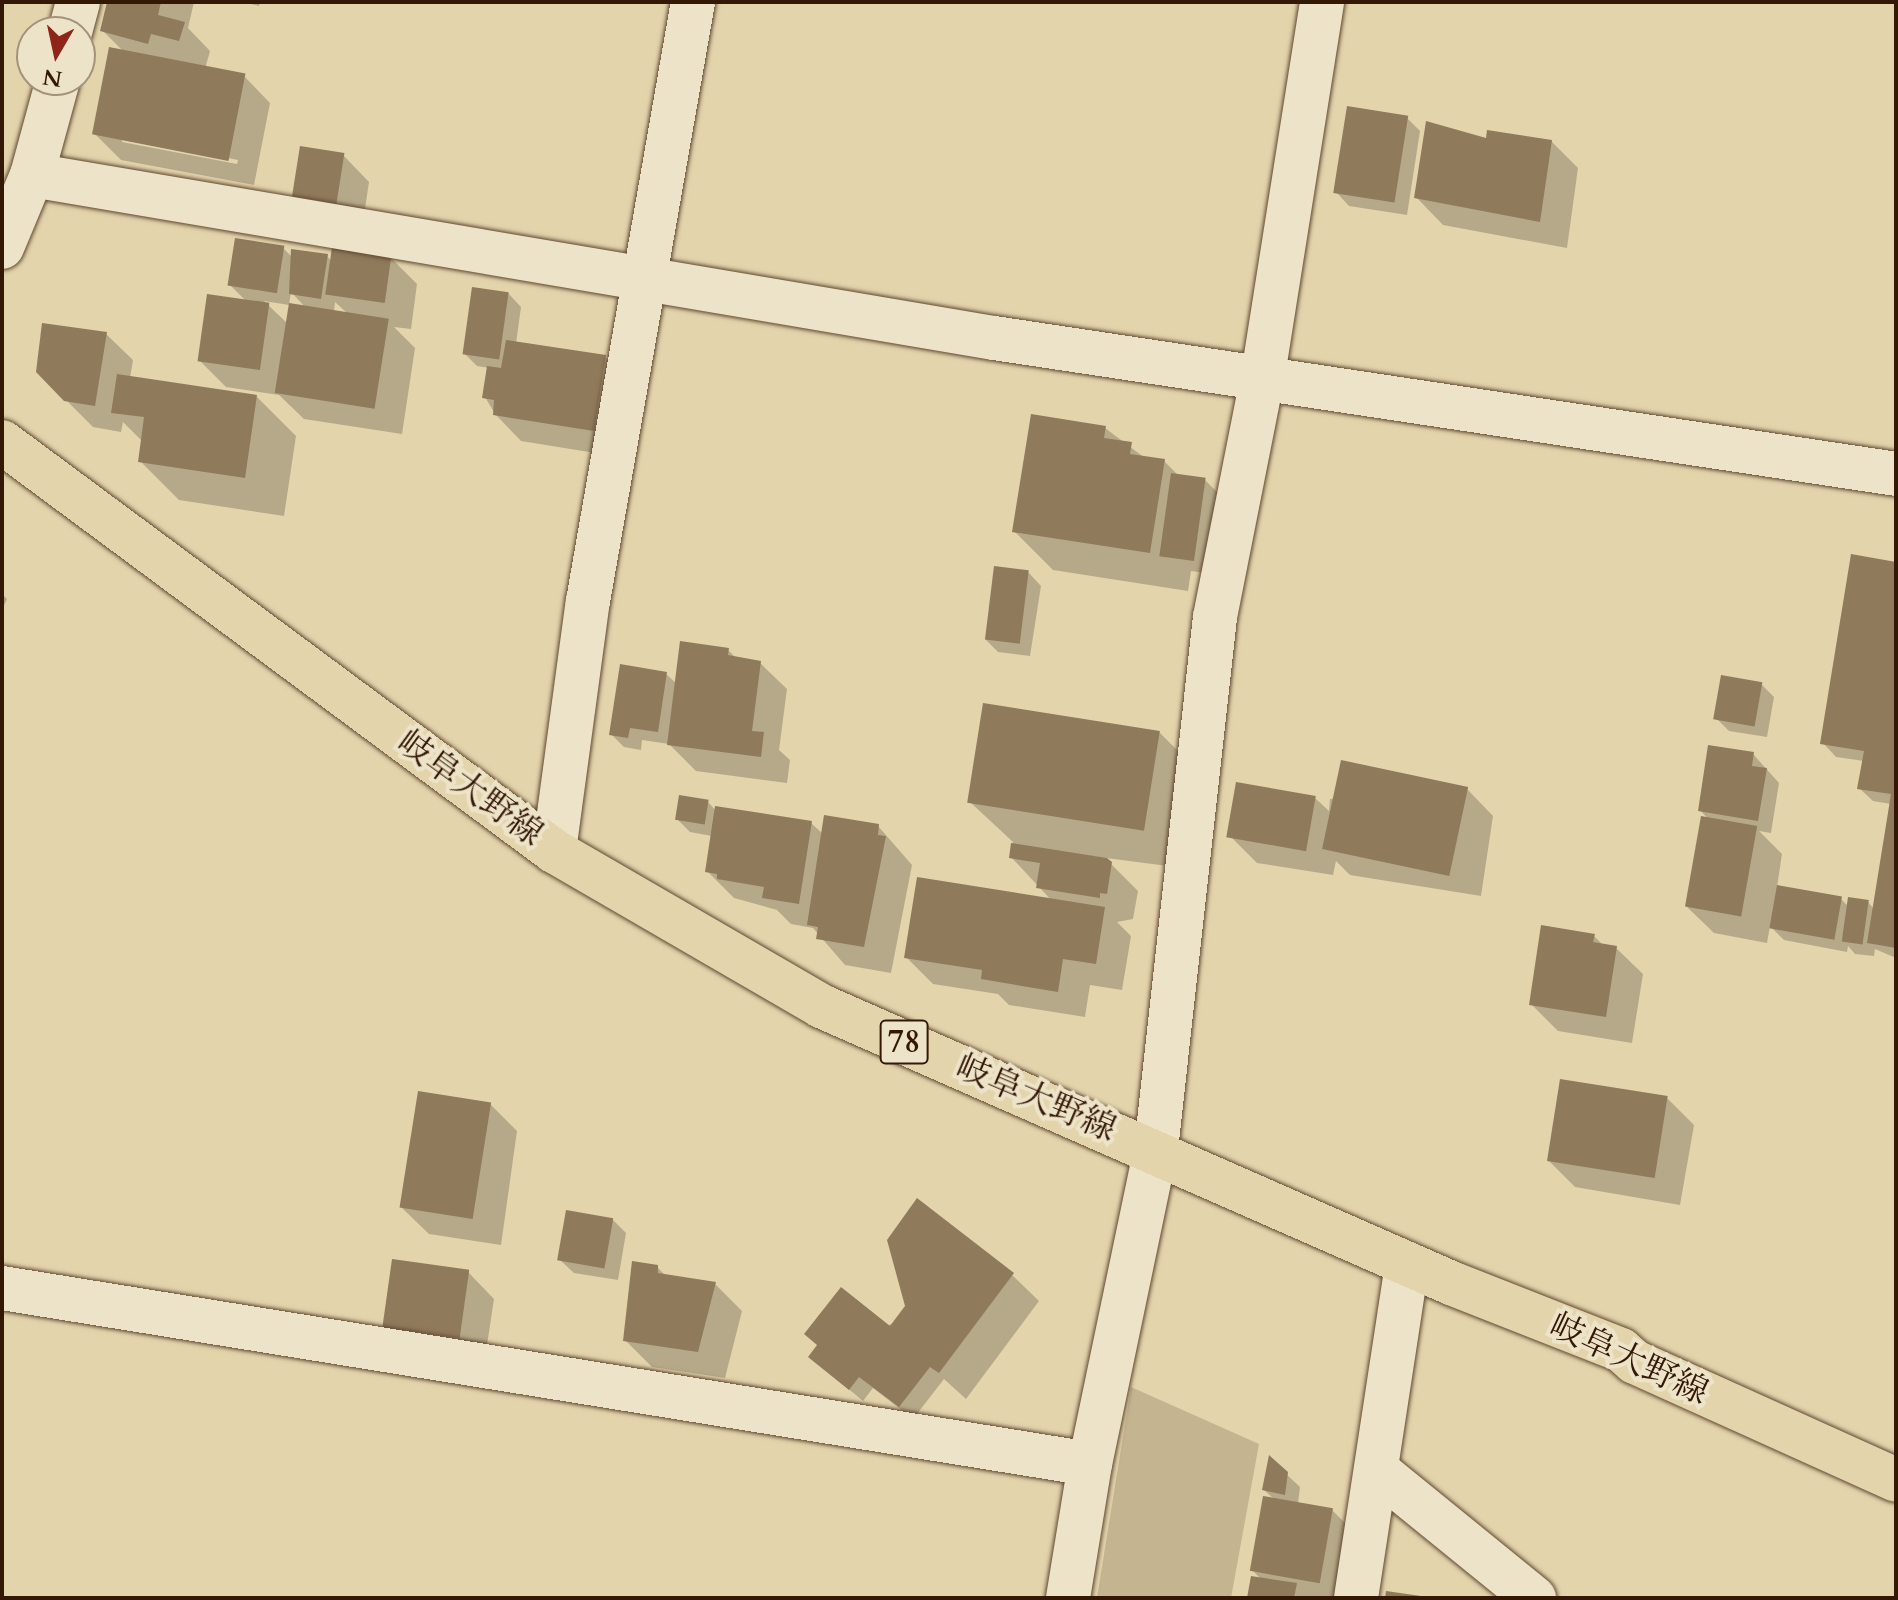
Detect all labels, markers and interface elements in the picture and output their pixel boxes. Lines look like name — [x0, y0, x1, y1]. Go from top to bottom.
north arrow — [16, 16, 96, 96]
text: N — [41, 61, 64, 94]
street label: 岐阜大野線 — [389, 722, 551, 854]
road number: 78 — [878, 1014, 930, 1070]
street label: 岐阜大野線 — [950, 1046, 1122, 1150]
street label: 岐阜大野線 — [1543, 1305, 1715, 1413]

